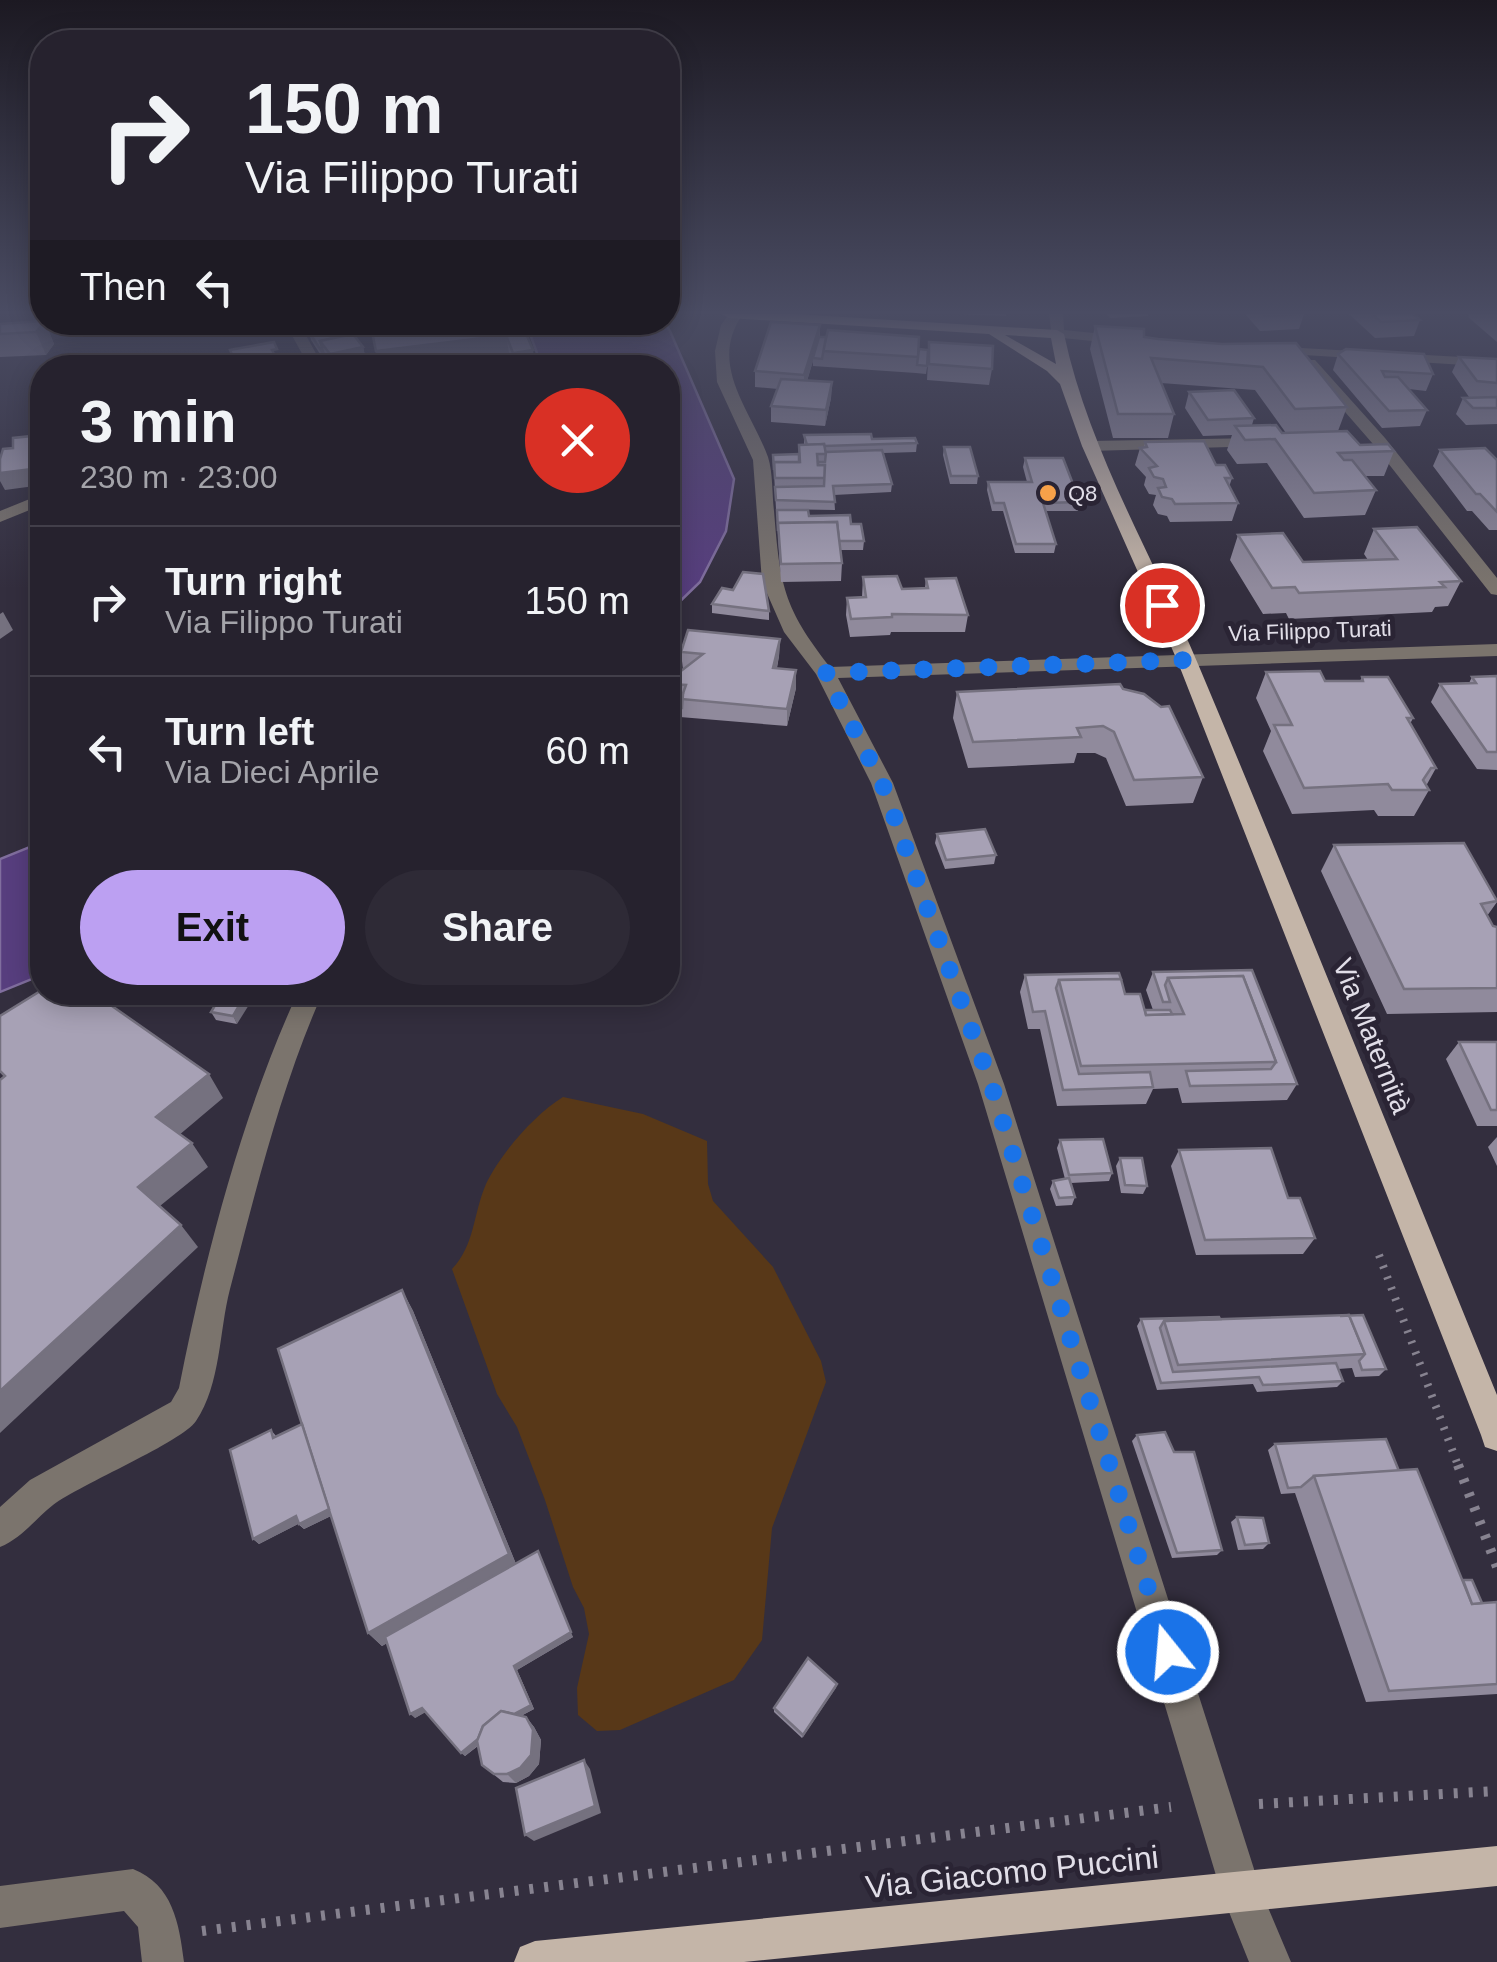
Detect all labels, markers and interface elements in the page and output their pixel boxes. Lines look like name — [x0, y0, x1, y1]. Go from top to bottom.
icon: right — [80, 70, 210, 200]
text: 150 m — [245, 70, 443, 148]
text: Via Filippo Turati — [245, 152, 579, 203]
icon: left — [187, 260, 242, 315]
text: Then — [80, 266, 167, 308]
text: 3 min — [80, 388, 237, 455]
button: close — [525, 388, 630, 493]
text: 230 m · 23:00 — [80, 459, 277, 495]
place label: Q8 — [1068, 481, 1097, 506]
marker: Q8 — [1037, 482, 1059, 504]
text: Turn right — [165, 561, 342, 603]
pin — [1120, 563, 1205, 648]
icon: right — [80, 574, 135, 629]
icon: arrive — [1135, 578, 1190, 633]
text: 150 m — [524, 580, 630, 622]
text: Via Filippo Turati — [165, 604, 403, 640]
street label: Via Filippo Turati — [1228, 616, 1392, 646]
text: Turn left — [165, 711, 314, 753]
icon: left — [80, 724, 135, 779]
text: 60 m — [546, 730, 630, 772]
text: Via Dieci Aprile — [165, 754, 380, 790]
button: Exit — [80, 870, 345, 985]
button: Share — [365, 870, 630, 985]
street label: Via Maternità — [1327, 954, 1417, 1118]
position arrow — [1116, 1600, 1220, 1704]
street label: Via Giacomo Puccini — [864, 1839, 1160, 1905]

